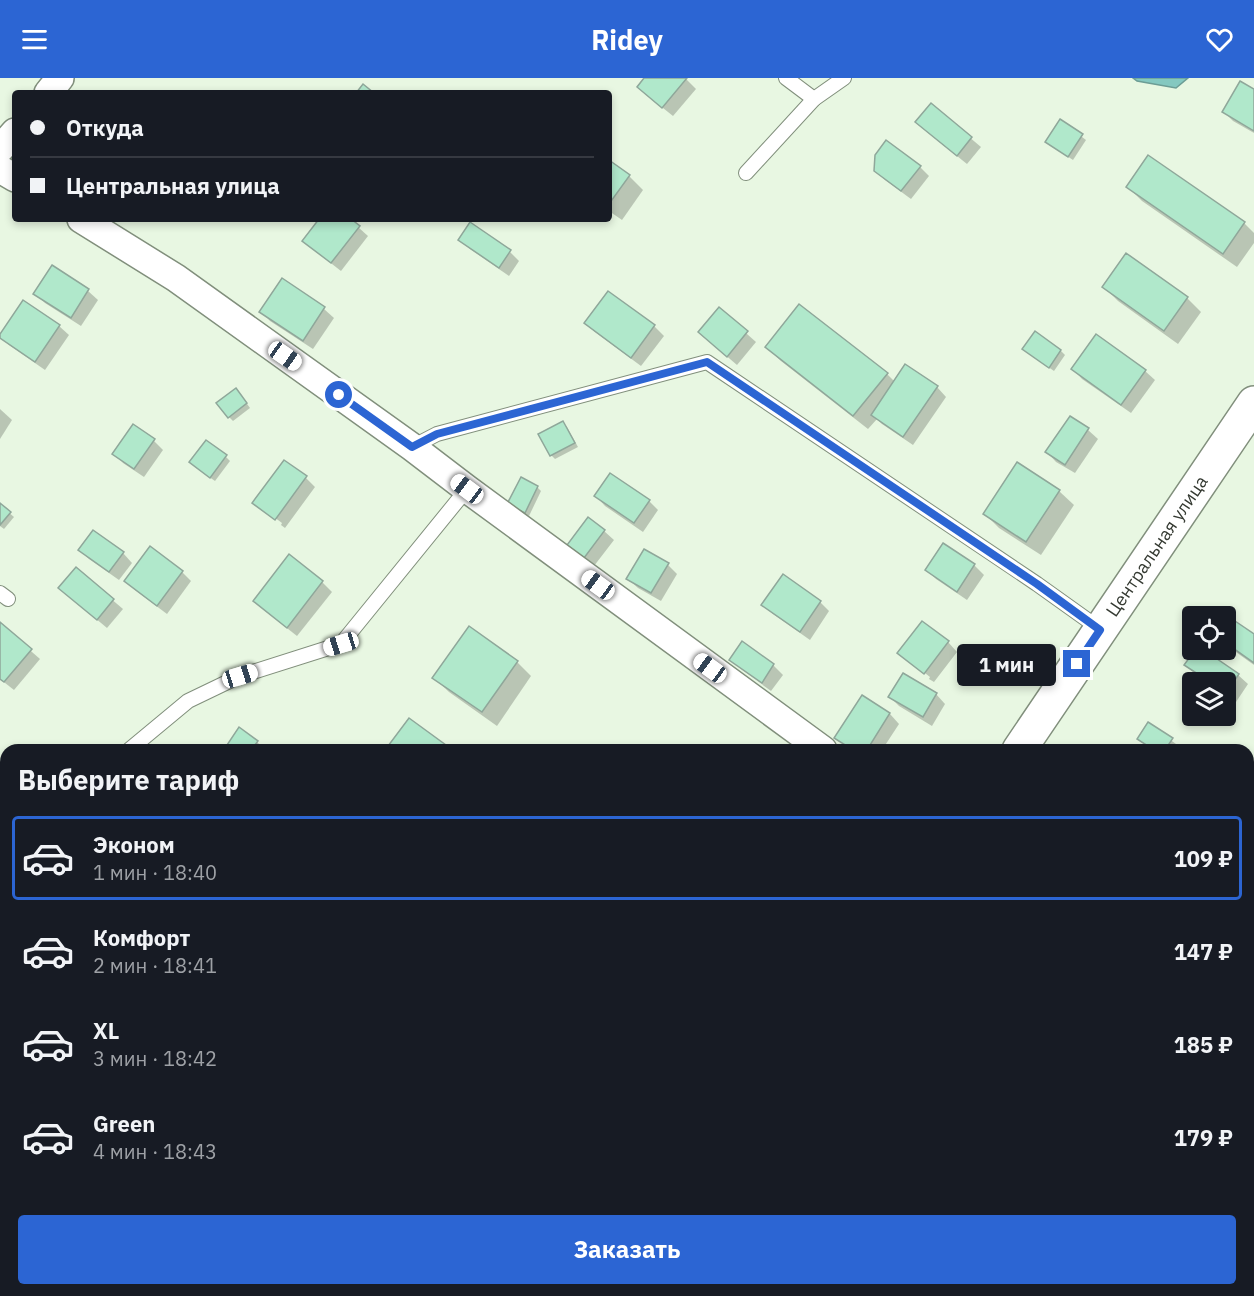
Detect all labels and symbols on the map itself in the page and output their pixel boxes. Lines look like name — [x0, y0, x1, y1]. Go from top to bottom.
car — [265, 338, 305, 374]
route start — [325, 381, 352, 408]
car — [447, 471, 487, 507]
street label: Центральная улица — [1101, 471, 1213, 621]
car — [578, 567, 618, 603]
car — [321, 630, 361, 658]
callout: 1 мин — [957, 643, 1056, 685]
car — [690, 650, 730, 686]
route end — [1063, 650, 1090, 677]
car — [220, 662, 260, 690]

